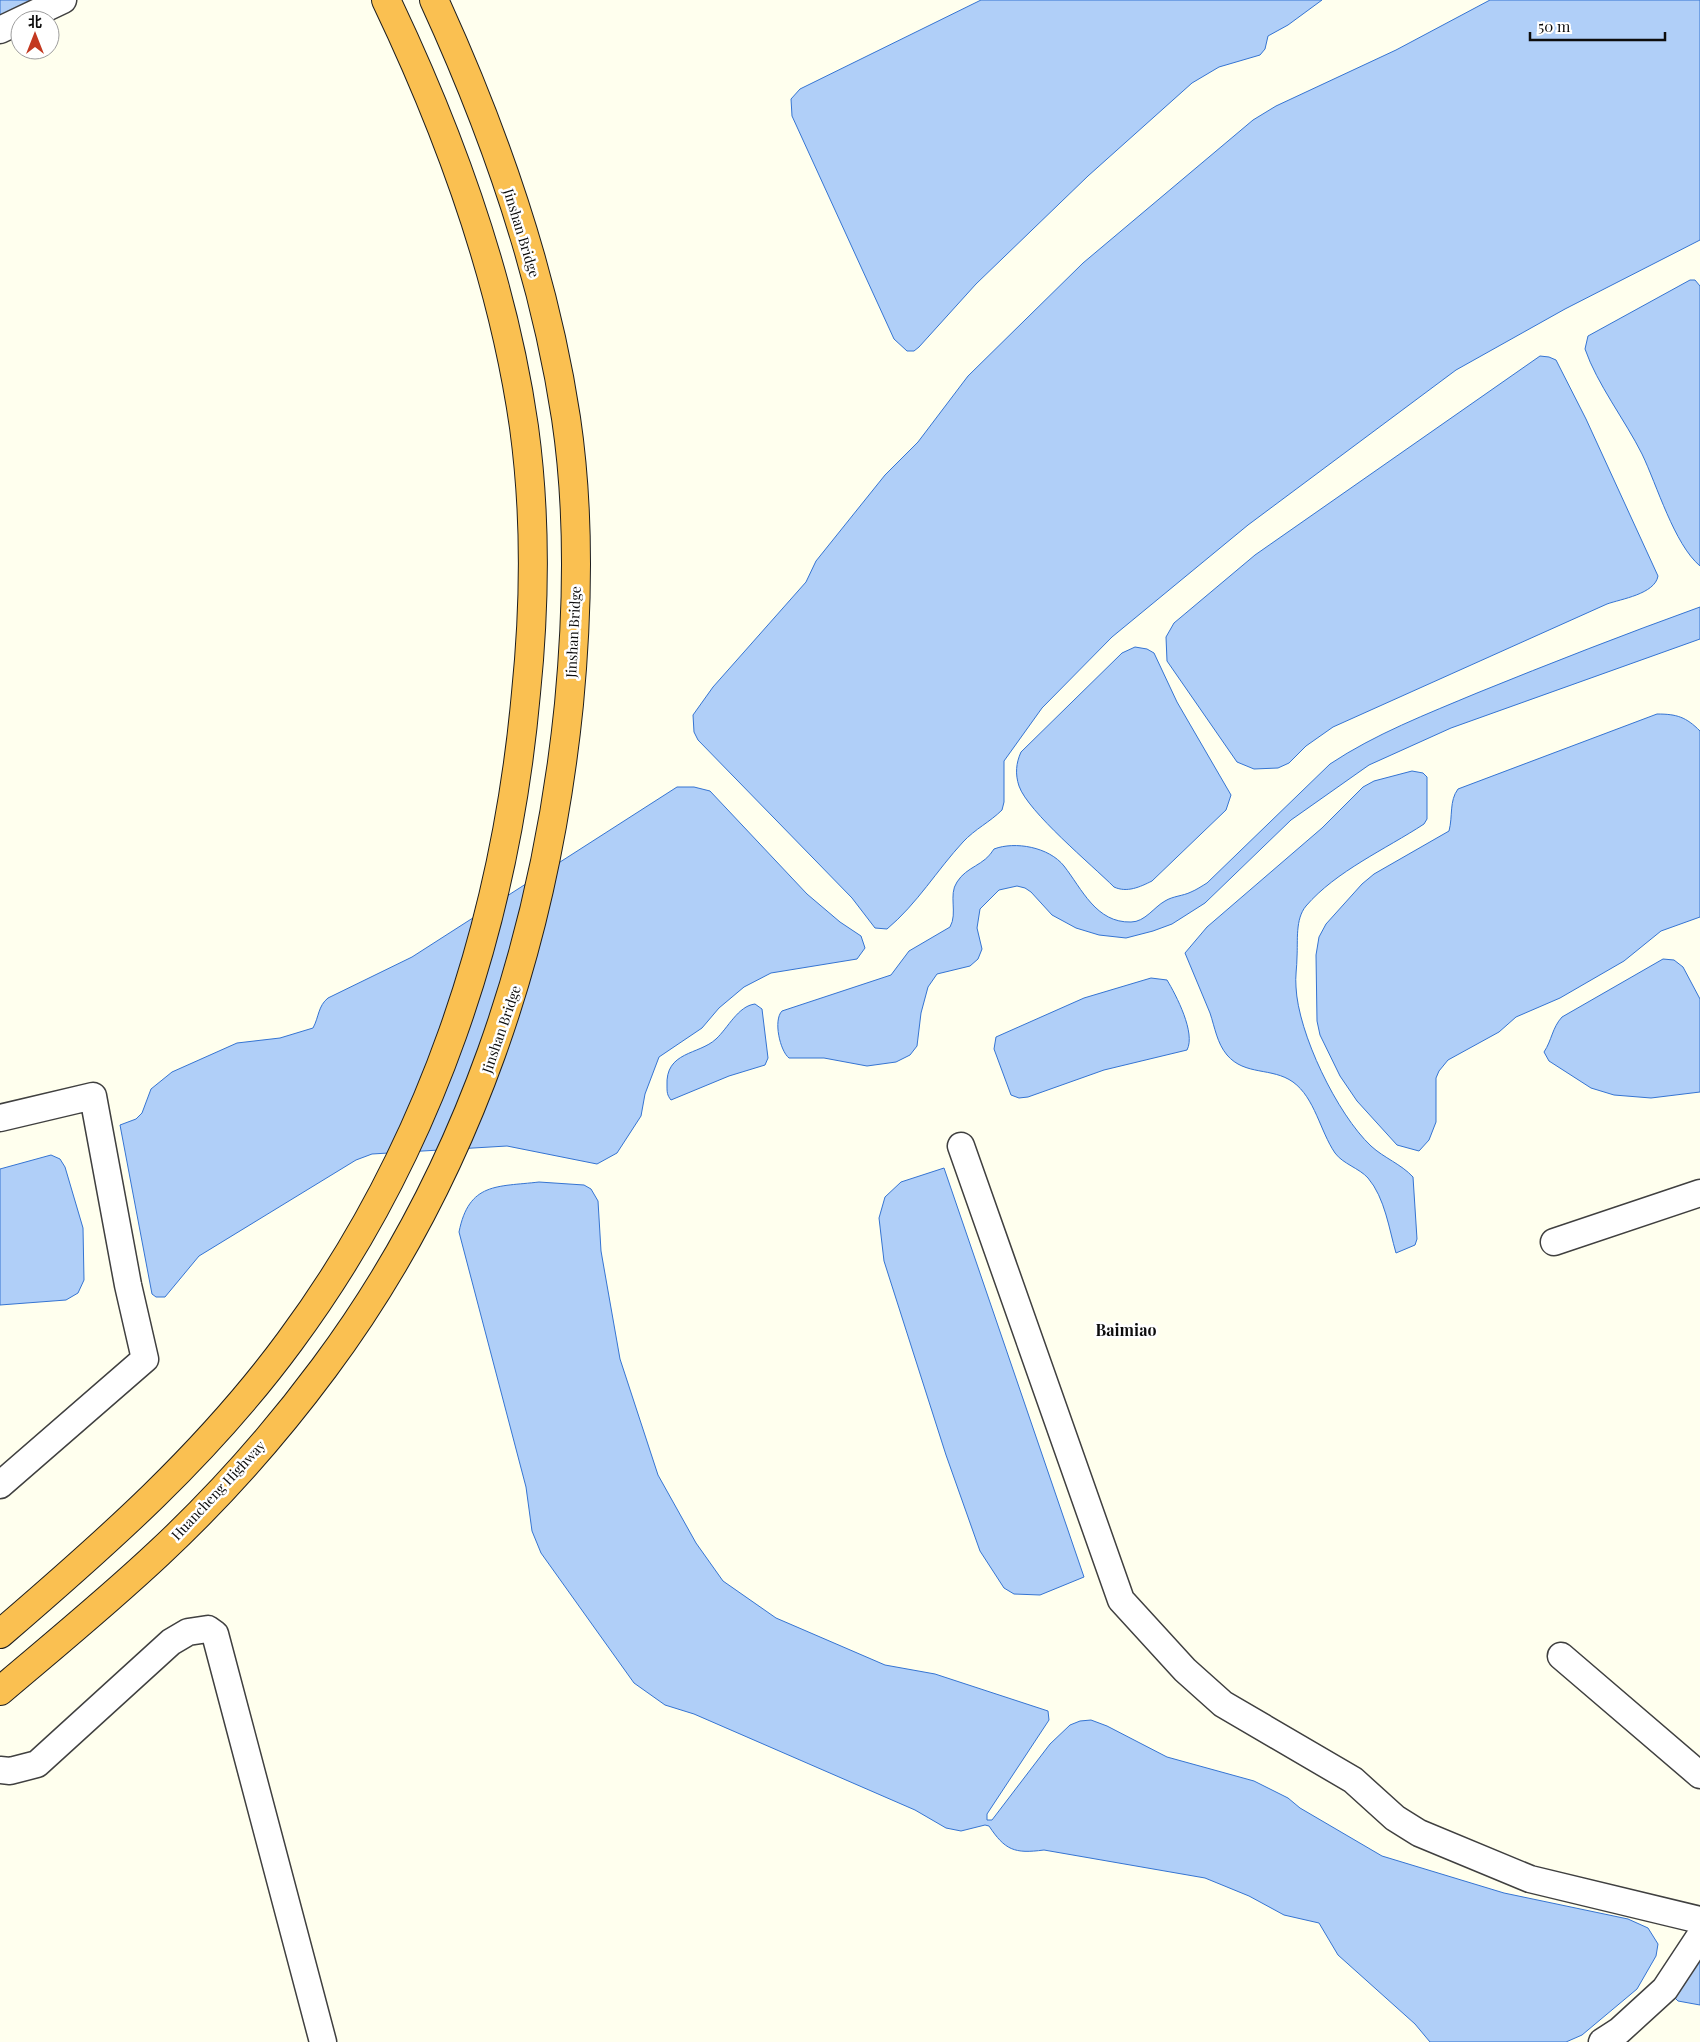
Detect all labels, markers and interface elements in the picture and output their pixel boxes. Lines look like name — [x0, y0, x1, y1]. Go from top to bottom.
north arrow — [10, 10, 60, 60]
scale bar — [1530, 10, 1665, 42]
text: 北 — [28, 12, 42, 31]
text: 50 m — [1538, 16, 1571, 36]
street label: Jinshan Bridge — [499, 185, 544, 280]
street label: Jinshan Bridge — [561, 586, 585, 679]
street label: Jinshan Bridge — [477, 983, 525, 1076]
district label: Baimiao — [1096, 1319, 1156, 1340]
street label: Huancheng Highway — [167, 1436, 269, 1544]

